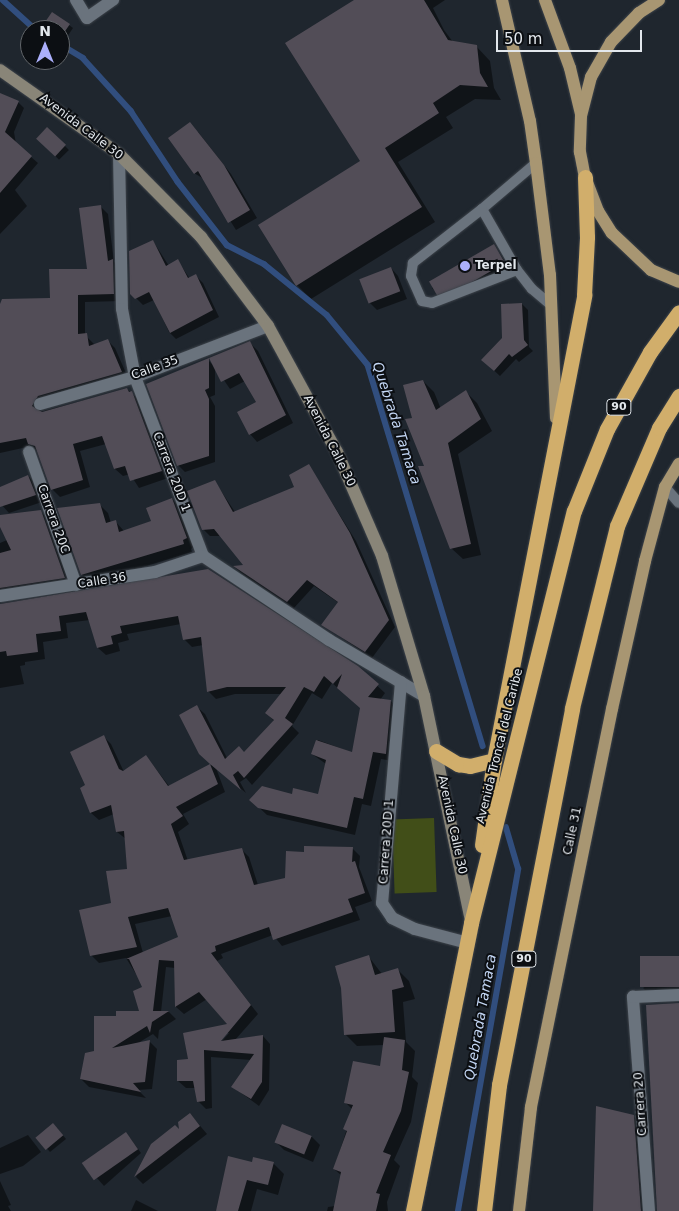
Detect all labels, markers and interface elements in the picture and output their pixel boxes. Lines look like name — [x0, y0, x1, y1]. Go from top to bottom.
north arrow — [20, 20, 70, 70]
scale bar — [499, 20, 645, 52]
text: N — [39, 23, 51, 39]
text: 50 m — [504, 30, 542, 48]
street label: Avenida Calle 30 — [37, 91, 125, 163]
place label: Terpel — [475, 259, 516, 273]
marker: Terpel — [459, 260, 471, 272]
street label: Calle 35 — [130, 353, 180, 383]
water label: Quebrada Tamaca — [369, 360, 425, 486]
street label: Avenida Calle 30 — [300, 393, 358, 489]
road number: 90 — [605, 398, 633, 416]
street label: Carrera 20D 1 — [149, 430, 193, 514]
street label: Carrera 20C — [34, 483, 72, 555]
street label: Calle 36 — [77, 570, 127, 592]
street label: Avenida Troncal del Caribe — [474, 667, 526, 825]
street label: Avenida Calle 30 — [435, 774, 469, 876]
street label: Carrera 20D 1 — [377, 799, 397, 885]
street label: Calle 31 — [561, 806, 585, 856]
road number: 90 — [510, 951, 538, 968]
water label: Quebrada Tamaca — [461, 953, 499, 1081]
street label: Carrera 20 — [632, 1072, 650, 1136]

